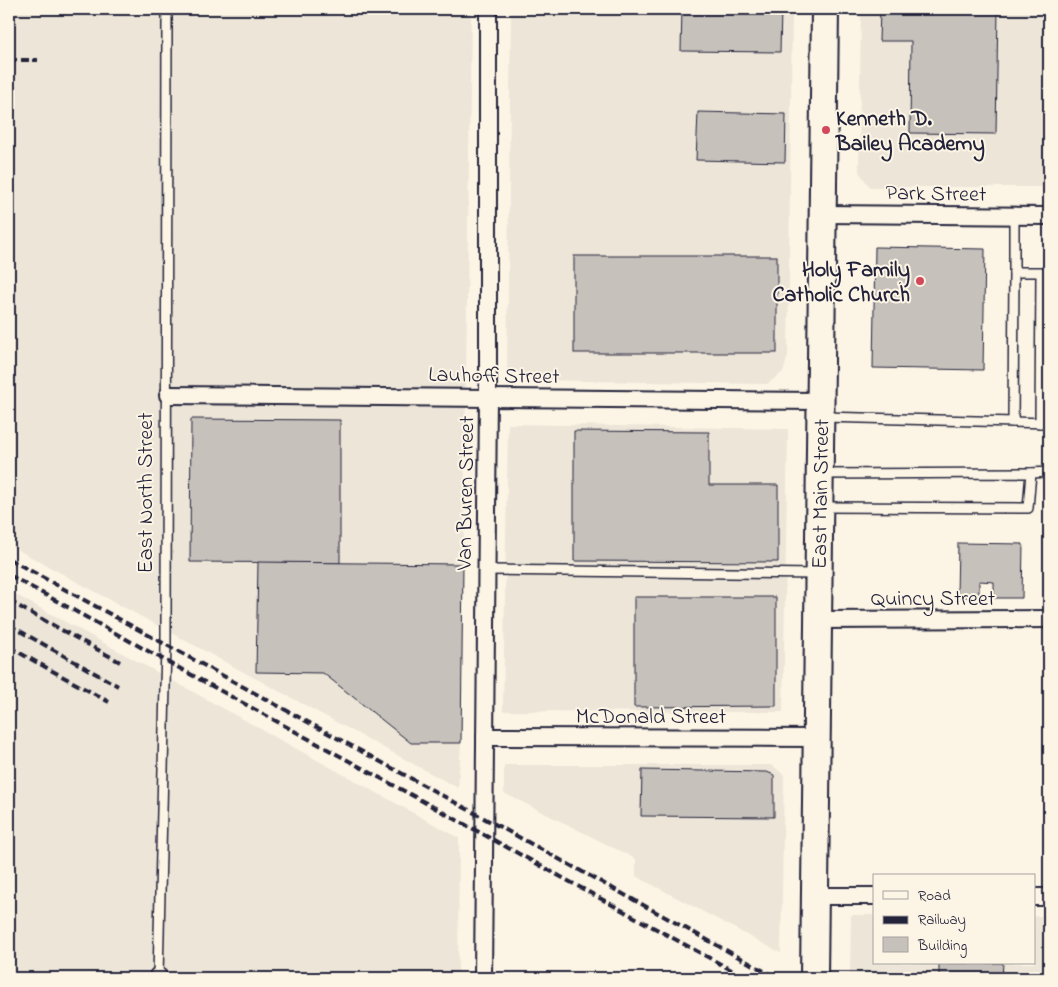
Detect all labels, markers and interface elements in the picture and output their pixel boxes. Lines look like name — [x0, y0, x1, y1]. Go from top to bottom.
place label: Kenneth D. Bailey Academy — [835, 104, 985, 162]
marker: Kenneth D. Bailey Academy — [820, 124, 832, 136]
street label: Park Street — [885, 178, 987, 212]
place label: Holy Family Catholic Church — [772, 255, 910, 312]
marker: Holy Family Catholic Church — [914, 275, 926, 287]
street label: Lauhoff Street — [428, 360, 560, 394]
street label: East North Street — [131, 412, 163, 574]
street label: Van Buren Street — [450, 415, 484, 571]
street label: East Main Street — [805, 418, 839, 569]
street label: Quincy Street — [871, 584, 996, 617]
street label: McDonald Street — [576, 702, 727, 734]
legend — [873, 874, 1036, 964]
text: Road — [918, 885, 951, 907]
text: Railway — [918, 909, 966, 932]
text: Building — [917, 935, 967, 958]

